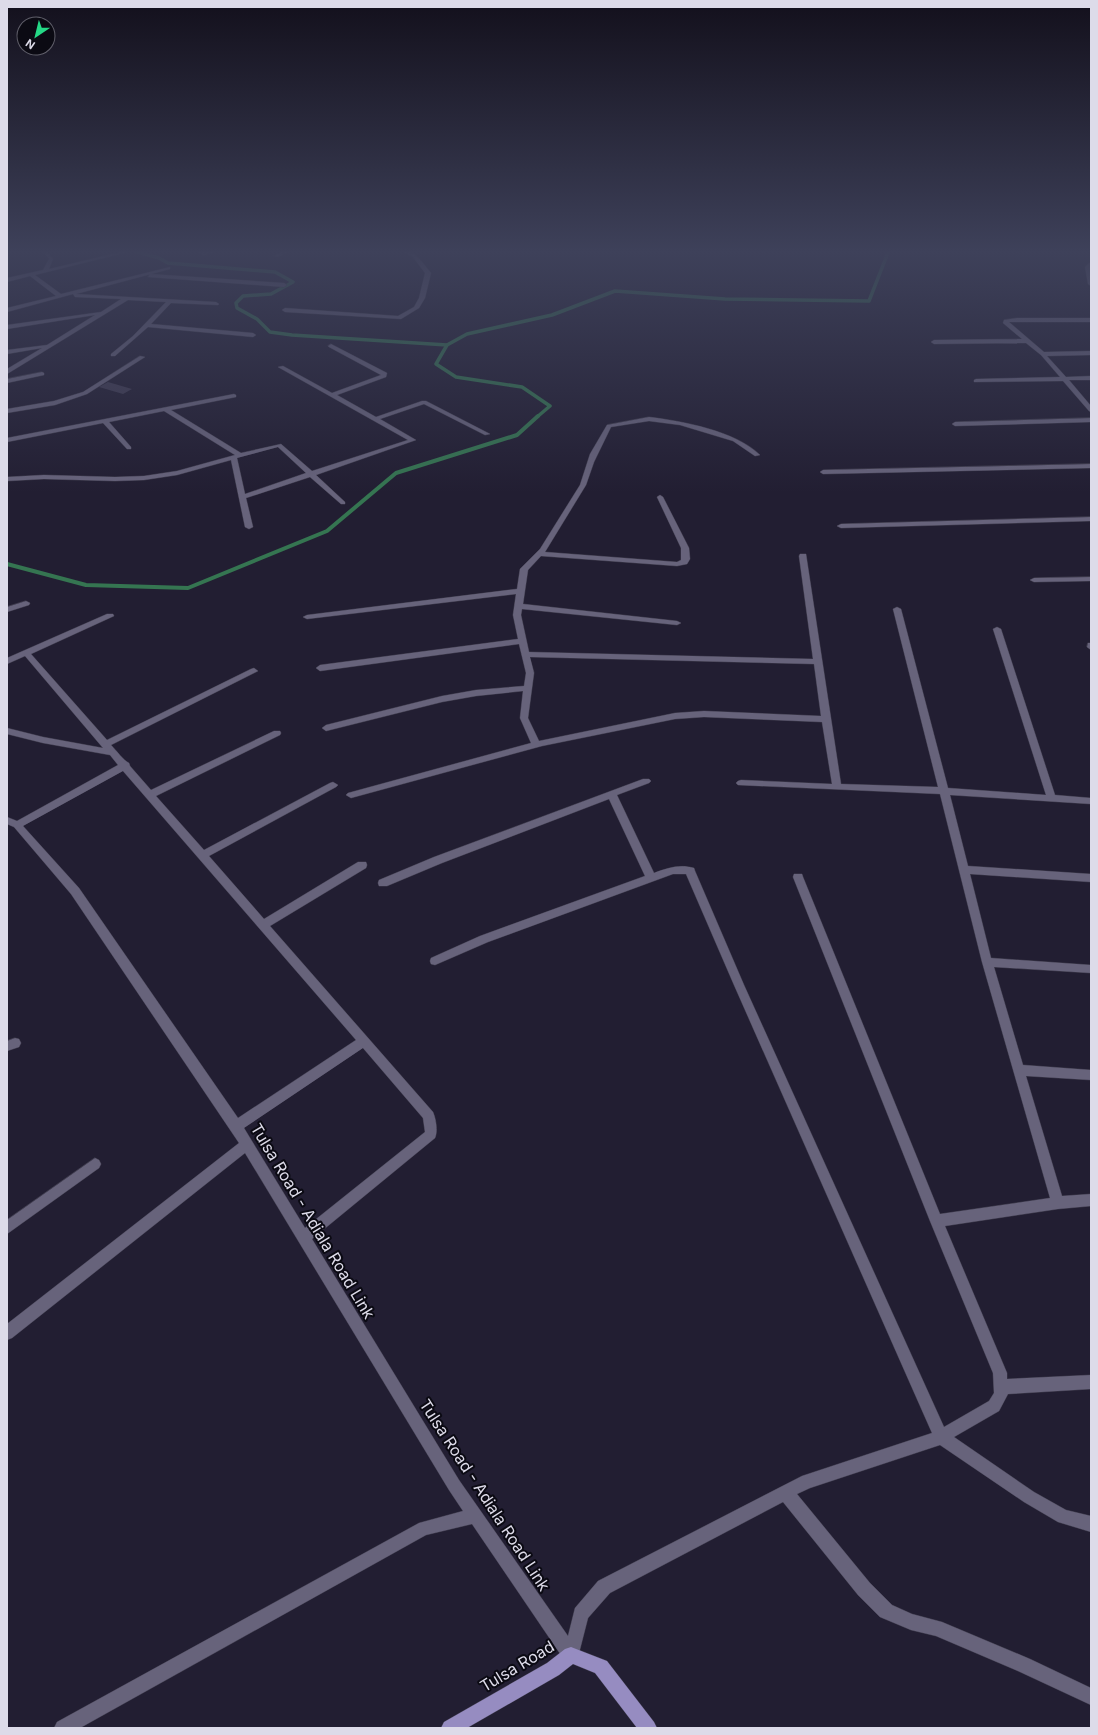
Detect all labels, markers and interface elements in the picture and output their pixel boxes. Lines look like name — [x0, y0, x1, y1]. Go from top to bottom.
north arrow — [16, 16, 56, 56]
text: N — [23, 36, 38, 52]
street label: Tulsa Road - Adiala Road Link — [247, 1120, 380, 1323]
street label: Tulsa Road - Adiala Road Link — [415, 1395, 555, 1595]
street label: Tulsa Road — [476, 1636, 558, 1696]

